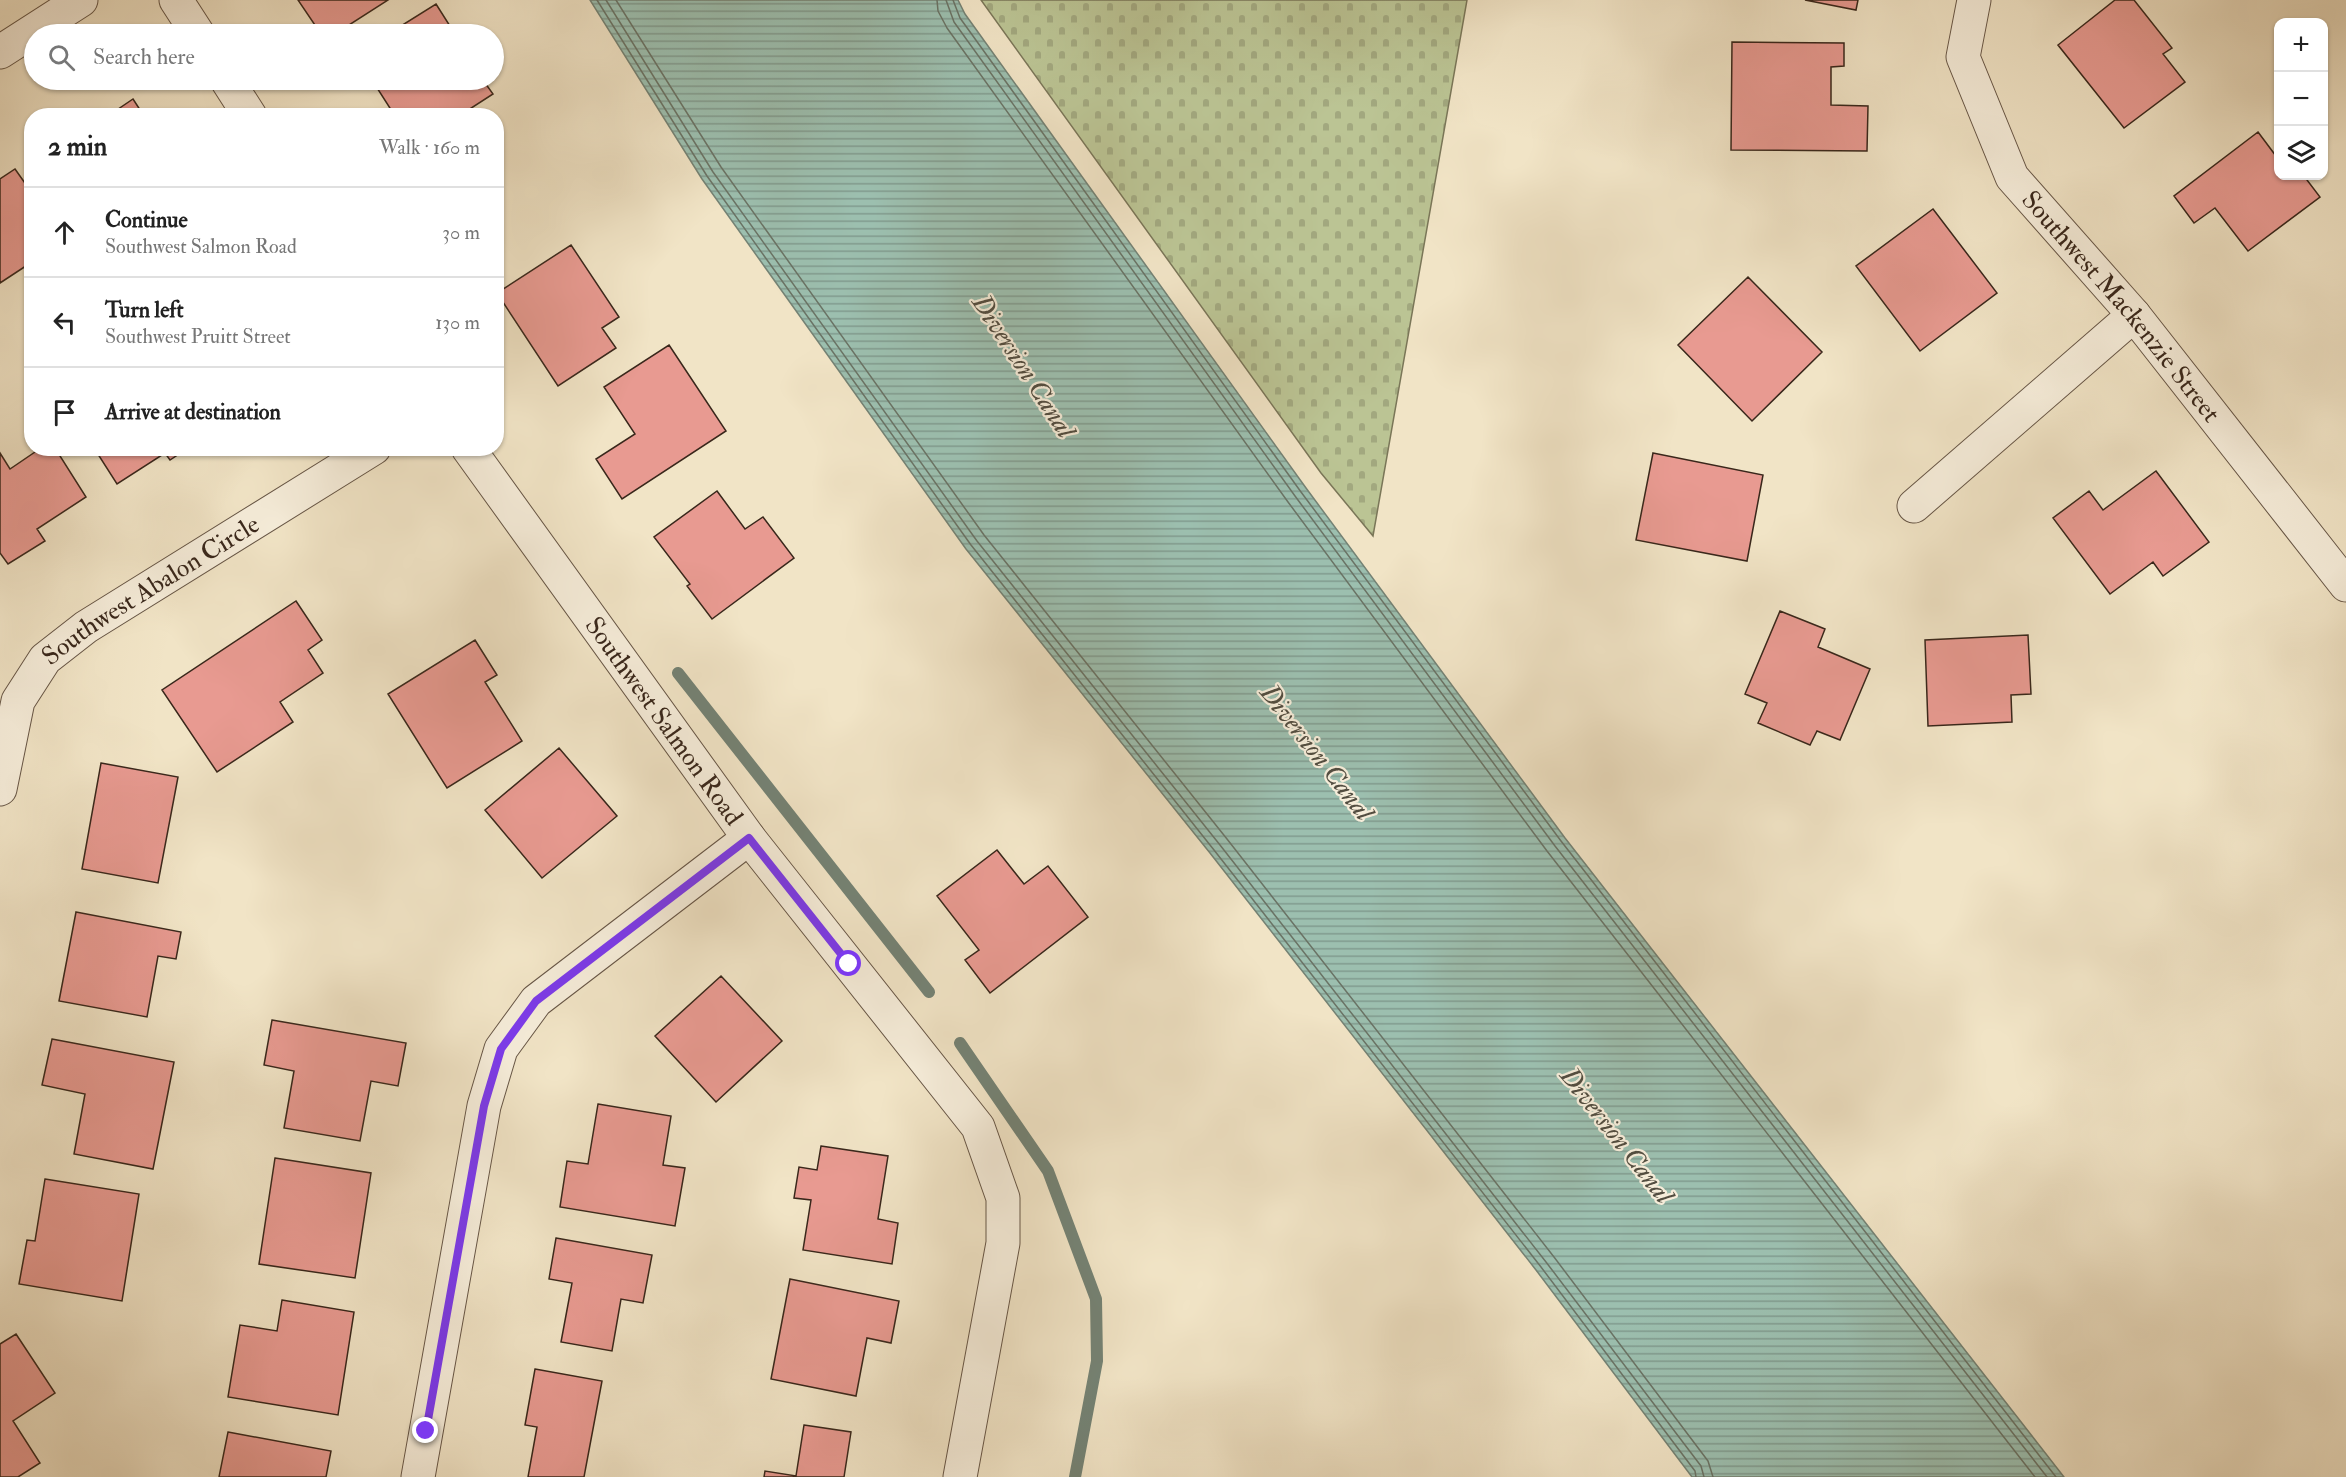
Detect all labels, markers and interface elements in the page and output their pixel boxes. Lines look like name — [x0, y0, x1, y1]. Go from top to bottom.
map controls — [2274, 18, 2328, 180]
button: + — [2274, 18, 2328, 72]
search box — [24, 24, 504, 90]
icon: search — [45, 41, 78, 74]
text: Search here — [93, 43, 195, 71]
button: − — [2274, 72, 2328, 126]
button: layers — [2274, 126, 2328, 180]
text: 2 min — [48, 131, 107, 163]
text: Walk · 160 m — [379, 135, 480, 160]
street label: Southwest Mackenzie Street — [2014, 184, 2227, 429]
text: Continue — [105, 206, 188, 234]
icon: ahead — [48, 216, 81, 249]
text: 30 m — [442, 220, 480, 245]
text: Southwest Salmon Road — [105, 234, 297, 259]
water label: Diversion Canal — [964, 287, 1084, 446]
text: Turn left — [105, 296, 184, 324]
icon: left — [48, 306, 81, 339]
text: 130 m — [435, 310, 480, 335]
text: Southwest Pruitt Street — [105, 324, 291, 349]
icon: arrive — [48, 396, 81, 429]
text: Arrive at destination — [105, 398, 281, 426]
street label: Southwest Abalon Circle — [36, 508, 266, 673]
street label: Southwest Salmon Road — [578, 611, 750, 832]
water label: Diversion Canal — [1252, 676, 1382, 829]
route start — [835, 950, 861, 976]
water label: Diversion Canal — [1552, 1059, 1682, 1212]
route end — [412, 1417, 438, 1443]

